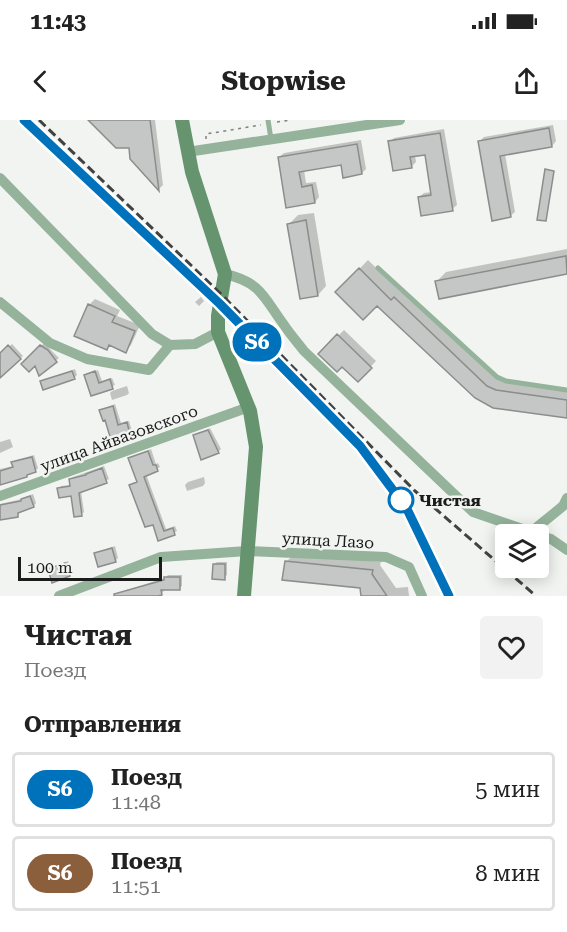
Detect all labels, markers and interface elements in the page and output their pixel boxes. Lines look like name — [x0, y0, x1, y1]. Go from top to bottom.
text: 11:43 — [30, 9, 86, 34]
icon: back — [24, 65, 57, 98]
text: Stopwise — [221, 65, 346, 97]
icon: share — [510, 65, 543, 98]
line badge: S6 — [230, 322, 284, 362]
text: S6 — [245, 330, 269, 354]
street label: улица Айвазовского — [38, 401, 201, 476]
marker: Чистая — [388, 487, 414, 513]
place label: Чистая — [419, 491, 481, 510]
map controls — [495, 524, 549, 578]
button: layers — [495, 524, 549, 578]
street label: улица Лазо — [281, 529, 375, 552]
scale bar — [18, 554, 162, 582]
text: 100 m — [27, 558, 73, 577]
button: heart — [480, 616, 543, 679]
text: Чистая — [24, 619, 132, 652]
text: Поезд — [24, 658, 86, 682]
text: Отправления — [24, 712, 181, 737]
text: Поезд — [111, 765, 182, 790]
text: S6 — [48, 777, 72, 801]
text: 5 мин — [475, 777, 540, 802]
text: 11:48 — [111, 790, 161, 814]
text: Поезд — [111, 849, 182, 874]
text: S6 — [48, 861, 72, 885]
text: 8 мин — [475, 861, 540, 886]
text: 11:51 — [111, 874, 161, 898]

